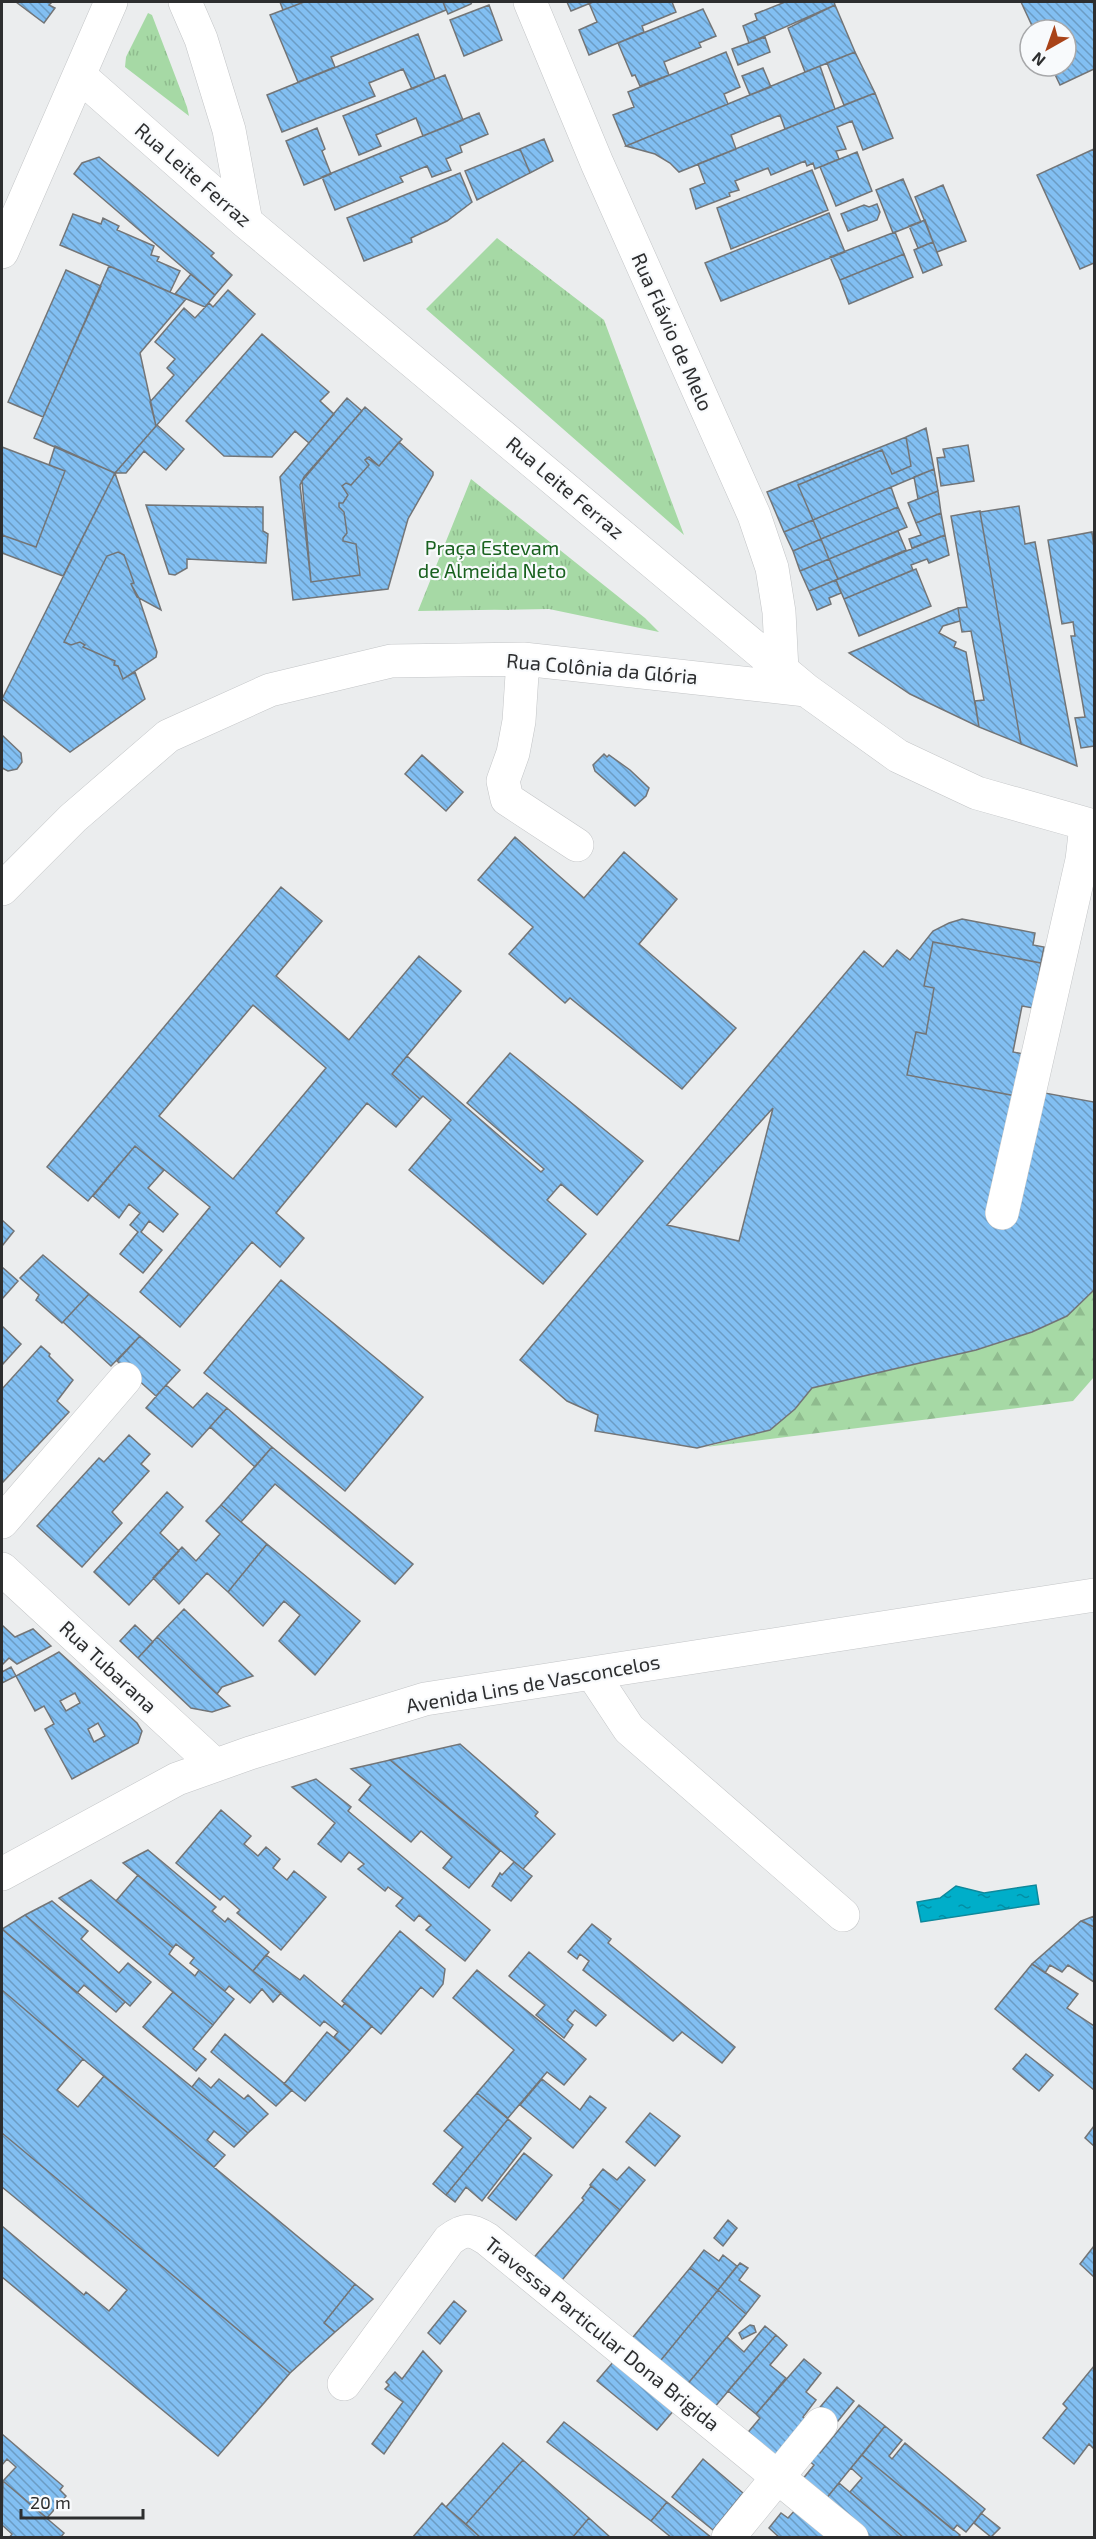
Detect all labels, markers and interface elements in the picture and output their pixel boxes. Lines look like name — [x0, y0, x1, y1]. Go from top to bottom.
north arrow — [1018, 18, 1078, 78]
text: N — [1028, 49, 1049, 71]
street label: Rua Leite Ferraz — [131, 117, 257, 231]
street label: Rua Flávio de Melo — [627, 249, 719, 414]
street label: Rua Leite Ferraz — [502, 431, 629, 543]
park label: Praça Estevam de Almeida Neto — [418, 535, 566, 582]
street label: Rua Colônia da Glória — [505, 648, 699, 688]
street label: Rua Tubarana — [55, 1615, 162, 1717]
street label: Avenida Lins de Vasconcelos — [404, 1649, 662, 1717]
street label: Travessa Particular Dona Brigida — [481, 2231, 725, 2435]
scale bar — [21, 2482, 142, 2520]
text: 20 m — [30, 2491, 71, 2513]

